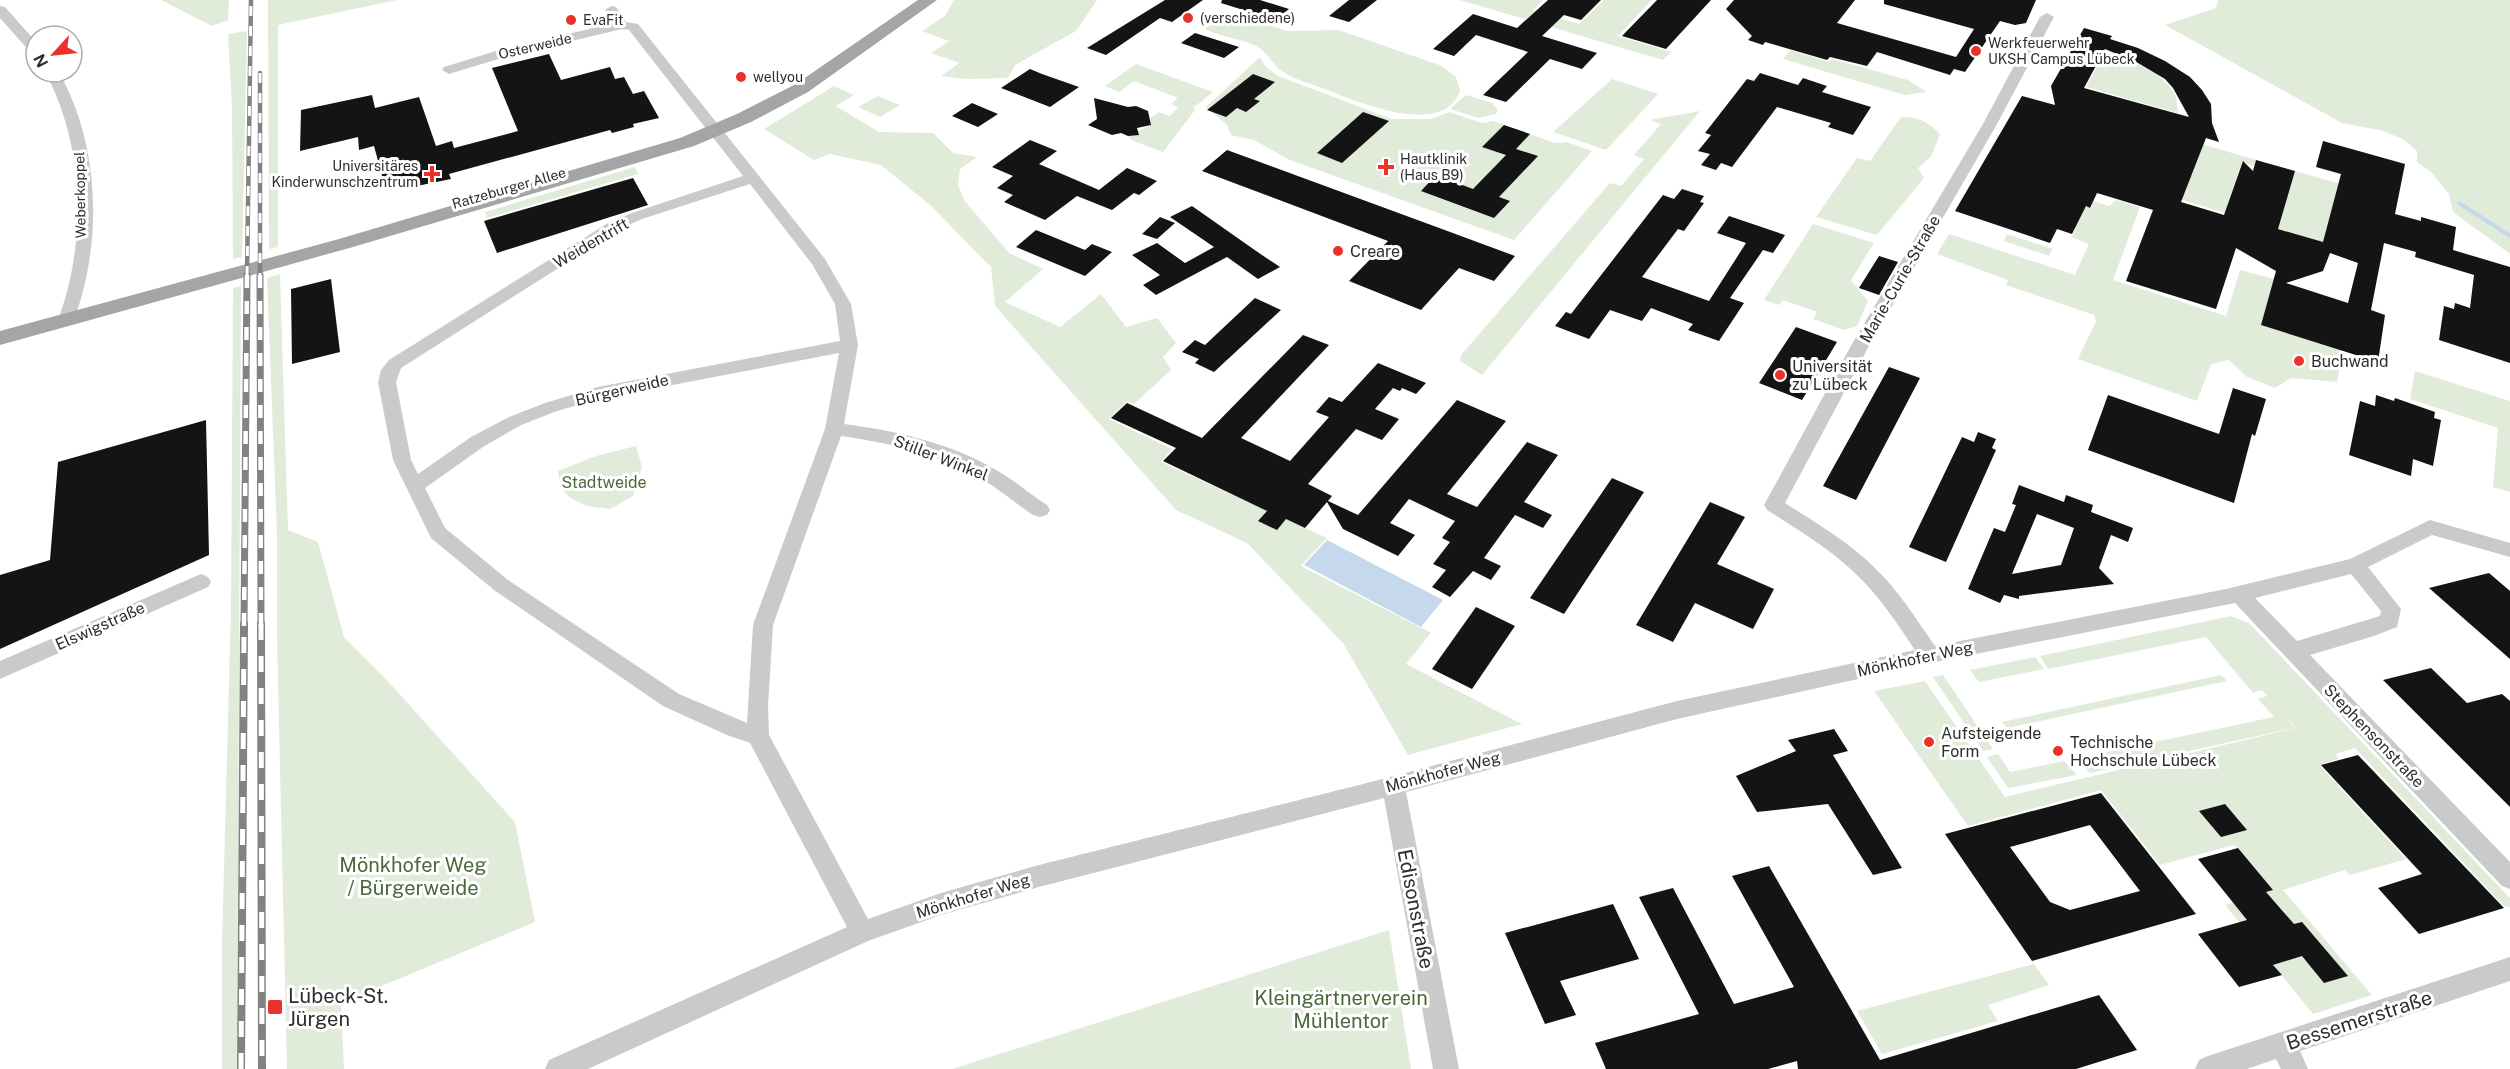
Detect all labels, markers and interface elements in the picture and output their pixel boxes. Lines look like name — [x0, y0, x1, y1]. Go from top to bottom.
place label: (verschiedene) — [1200, 10, 1295, 26]
marker: (verschiedene) — [1181, 11, 1195, 25]
place label: EvaFit — [583, 12, 623, 28]
marker: EvaFit — [564, 13, 578, 27]
north arrow — [24, 24, 84, 84]
street label: Osterweide — [497, 30, 573, 62]
place label: Werkfeuerwehr UKSH Campus Lübeck — [1988, 35, 2135, 67]
marker: Werkfeuerwehr UKSH Campus Lübeck — [1969, 44, 1983, 58]
text: N — [30, 51, 52, 70]
place label: wellyou — [753, 69, 803, 85]
marker: wellyou — [734, 70, 748, 84]
place label: Hautklinik (Haus B9) — [1400, 151, 1467, 183]
street label: Weberkoppel — [71, 152, 89, 238]
place label: Universitäres Kinderwunschzentrum — [271, 158, 418, 190]
marker: Hautklinik (Haus B9) — [1377, 158, 1395, 176]
street label: Ratzeburger Allee — [450, 164, 568, 212]
marker: Universitäres Kinderwunschzentrum — [423, 165, 441, 183]
street label: Marie-Curie-Straße — [1856, 212, 1944, 346]
street label: Weidentrift — [550, 214, 632, 272]
place label: Creare — [1350, 242, 1400, 261]
marker: Creare — [1331, 244, 1345, 258]
place label: Buchwand — [2311, 352, 2388, 371]
marker: Buchwand — [2292, 354, 2306, 368]
place label: Universität zu Lübeck — [1792, 357, 1873, 394]
marker: Universität zu Lübeck — [1773, 368, 1787, 382]
street label: Bürgerweide — [573, 370, 671, 410]
street label: Stiller Winkel — [891, 431, 991, 485]
park label: Stadtweide — [561, 473, 647, 492]
street label: Elswigstraße — [52, 598, 148, 654]
street label: Mönkhofer Weg — [1855, 637, 1975, 681]
street label: Stephensonstraße — [2320, 680, 2428, 792]
place label: Aufsteigende Form — [1941, 724, 2041, 761]
place label: Technische Hochschule Lübeck — [2070, 733, 2216, 770]
marker: Aufsteigende Form — [1922, 735, 1936, 749]
marker: Technische Hochschule Lübeck — [2051, 744, 2065, 758]
street label: Mönkhofer Weg — [1384, 748, 1502, 796]
street label: Edisonstraße — [1393, 847, 1439, 971]
park label: Mönkhofer Weg / Bürgerweide — [339, 853, 487, 900]
street label: Mönkhofer Weg — [914, 870, 1032, 922]
place label: Lübeck-St. Jürgen — [288, 984, 388, 1031]
street label: Bessemerstraße — [2283, 985, 2435, 1055]
park label: Kleingärtnerverein Mühlentor — [1254, 986, 1428, 1033]
marker: Lübeck-St. Jürgen — [266, 998, 284, 1016]

